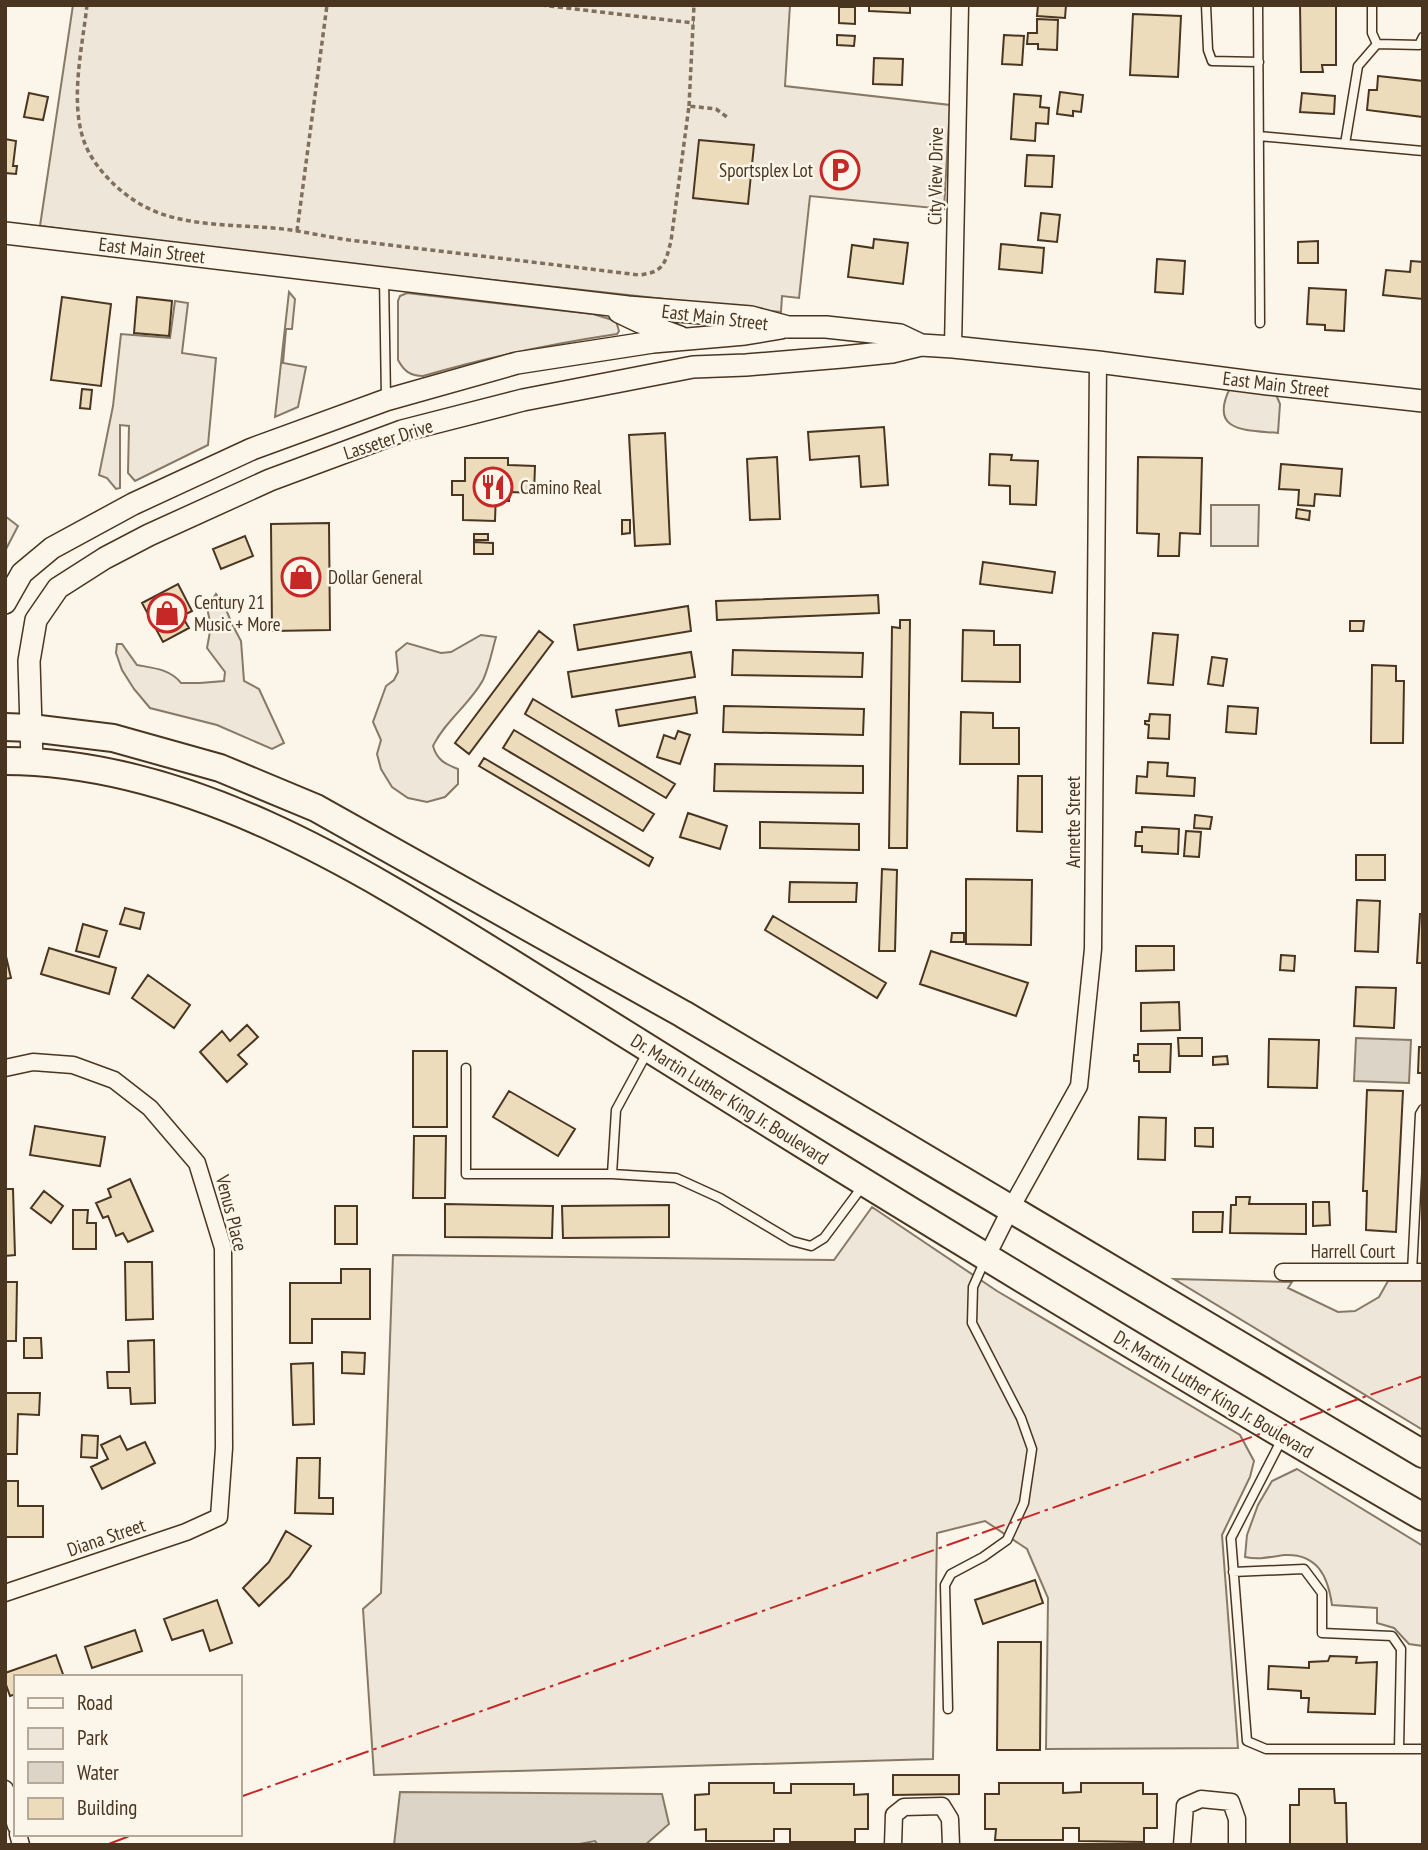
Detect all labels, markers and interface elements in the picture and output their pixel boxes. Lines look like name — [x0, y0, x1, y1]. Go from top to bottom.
street label: City View Drive — [922, 127, 948, 225]
parking icon: Sportsplex Lot — [819, 149, 861, 191]
place label: Sportsplex Lot — [719, 158, 814, 182]
street label: East Main Street — [97, 232, 207, 269]
street label: East Main Street — [660, 299, 770, 336]
street label: East Main Street — [1221, 366, 1331, 403]
street label: Lasseter Drive — [340, 413, 436, 465]
restaurant icon: Camino Real — [472, 466, 514, 508]
place label: Camino Real — [520, 475, 602, 499]
shop icon: Dollar General — [280, 556, 322, 598]
place label: Dollar General — [328, 565, 423, 589]
place label: Century 21 Music + More — [194, 590, 281, 636]
shop icon: Century 21 Music + More — [146, 592, 188, 634]
street label: Arnette Street — [1061, 775, 1085, 868]
street label: Dr. Martin Luther King Jr. Boulevard — [627, 1028, 833, 1170]
street label: Venus Place — [211, 1171, 253, 1254]
street label: Harrell Court — [1311, 1239, 1396, 1263]
street label: Dr. Martin Luther King Jr. Boulevard — [1110, 1325, 1318, 1463]
street label: Diana Street — [64, 1512, 149, 1562]
legend — [14, 1675, 242, 1836]
text: Road — [77, 1689, 113, 1716]
text: Park — [77, 1724, 108, 1751]
text: Water — [77, 1759, 119, 1786]
text: Building — [77, 1794, 137, 1821]

